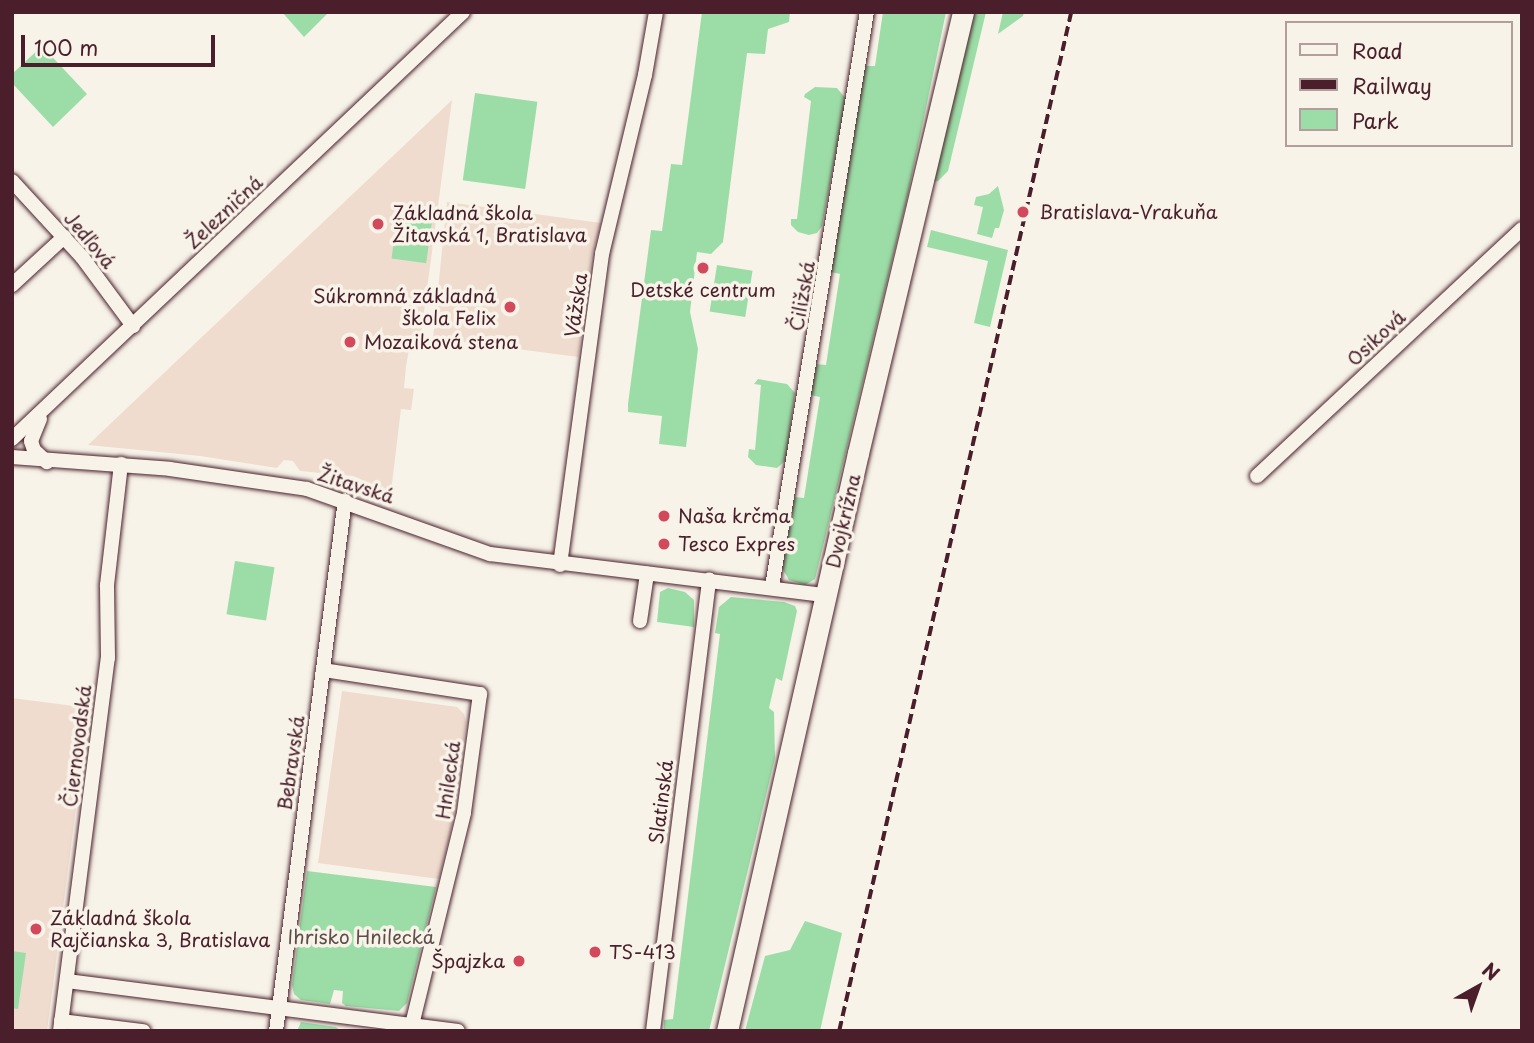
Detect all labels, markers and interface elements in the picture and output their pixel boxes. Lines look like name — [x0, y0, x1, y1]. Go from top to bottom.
scale bar — [24, 21, 219, 65]
legend — [1286, 21, 1513, 147]
text: 100 m — [34, 31, 98, 63]
text: Road — [1352, 34, 1403, 66]
text: Railway — [1352, 69, 1432, 101]
text: Park — [1352, 104, 1399, 136]
street label: Železničná — [181, 171, 267, 253]
place label: Bratislava-Vrakuňa — [1039, 201, 1218, 223]
place label: Základná škola Žitavská 1, Bratislava — [392, 202, 590, 246]
marker: Bratislava-Vrakuňa — [1013, 202, 1033, 222]
street label: Jedľová — [60, 207, 120, 273]
marker: Základná škola Žitavská 1, Bratislava — [370, 216, 386, 232]
street label: Čiližská — [785, 259, 819, 333]
marker: Detské centrum — [695, 260, 711, 276]
street label: Vážska — [560, 271, 592, 339]
place label: Detské centrum — [630, 279, 776, 301]
place label: Súkromná základná škola Felix — [313, 285, 496, 329]
marker: Súkromná základná škola Felix — [502, 299, 518, 315]
street label: Osiková — [1342, 305, 1410, 371]
place label: Mozaiková stena — [364, 331, 519, 353]
marker: Mozaiková stena — [342, 334, 358, 350]
street label: Žitavská — [315, 462, 397, 508]
street label: Dvojkrížna — [821, 472, 865, 570]
place label: Naša krčma — [678, 505, 790, 527]
marker: Naša krčma — [656, 508, 672, 524]
place label: Tesco Expres — [678, 533, 795, 555]
marker: Tesco Expres — [656, 536, 672, 552]
street label: Čiernovodská — [58, 684, 96, 808]
street label: Bebravská — [273, 714, 309, 812]
street label: Hnilecká — [431, 739, 465, 821]
street label: Slatinská — [645, 759, 677, 845]
place label: Základná škola Rajčianska 3, Bratislava — [50, 907, 273, 951]
marker: Základná škola Rajčianska 3, Bratislava — [28, 921, 44, 937]
park label: Ihrisko Hnilecká — [287, 926, 435, 948]
place label: TS-413 — [609, 941, 676, 963]
marker: TS-413 — [587, 944, 603, 960]
place label: Špajzka — [431, 950, 505, 972]
north arrow — [1443, 952, 1513, 1022]
marker: Špajzka — [511, 953, 527, 969]
text: N — [1477, 955, 1506, 986]

